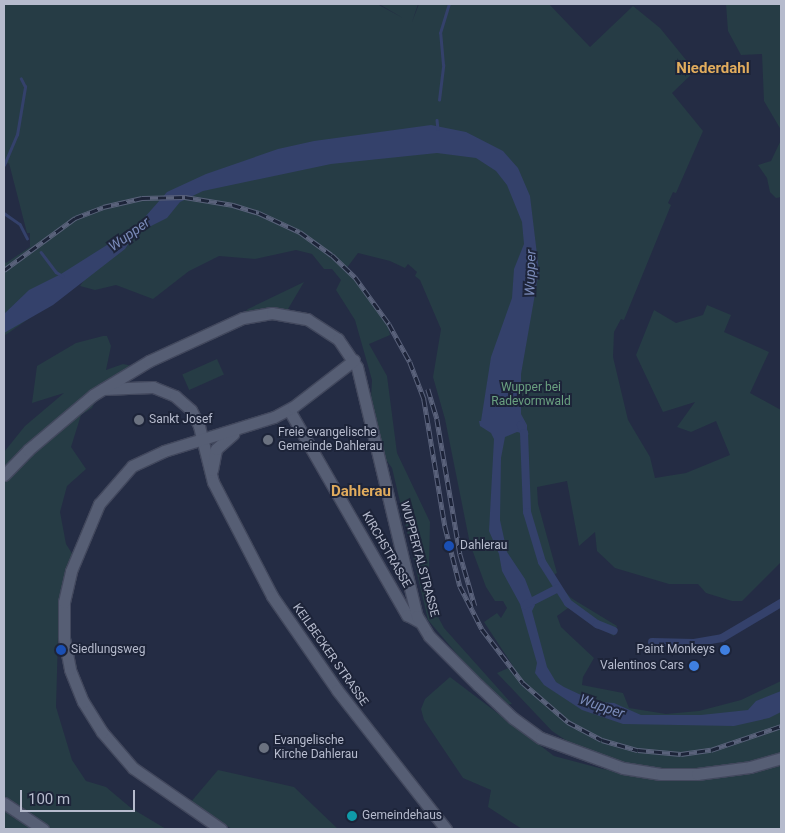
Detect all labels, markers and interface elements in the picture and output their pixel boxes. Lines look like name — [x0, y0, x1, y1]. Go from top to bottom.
district label: Niederdahl — [676, 60, 750, 78]
water label: Wupper — [105, 214, 153, 254]
water label: Wupper — [521, 249, 539, 297]
park label: Wupper bei Radevormwald — [491, 381, 571, 409]
place label: Sankt Josef — [149, 413, 212, 427]
marker: Sankt Josef — [133, 414, 145, 426]
place label: Freie evangelische Gemeinde Dahlerau — [278, 426, 382, 454]
marker: Freie evangelische Gemeinde Dahlerau — [262, 434, 274, 446]
district label: Dahlerau — [331, 483, 391, 501]
street label: WUPPERTALSTRASSE — [397, 500, 441, 618]
street label: KIRCHSTRASSE — [358, 510, 414, 590]
marker: Dahlerau — [442, 539, 456, 553]
place label: Dahlerau — [460, 539, 507, 553]
street label: KEILBECKER STRASSE — [289, 601, 371, 709]
place label: Siedlungsweg — [71, 643, 145, 657]
place label: Paint Monkeys — [636, 643, 715, 657]
marker: Siedlungsweg — [55, 644, 67, 656]
marker: Paint Monkeys — [719, 644, 731, 656]
place label: Valentinos Cars — [600, 659, 684, 673]
marker: Valentinos Cars — [688, 660, 700, 672]
water label: Wupper — [577, 690, 627, 722]
place label: Evangelische Kirche Dahlerau — [274, 734, 358, 762]
marker: Evangelische Kirche Dahlerau — [258, 742, 270, 754]
scale bar — [22, 780, 138, 812]
text: 100 m — [28, 790, 70, 808]
place label: Gemeindehaus — [362, 809, 442, 823]
marker: Gemeindehaus — [346, 810, 358, 822]

